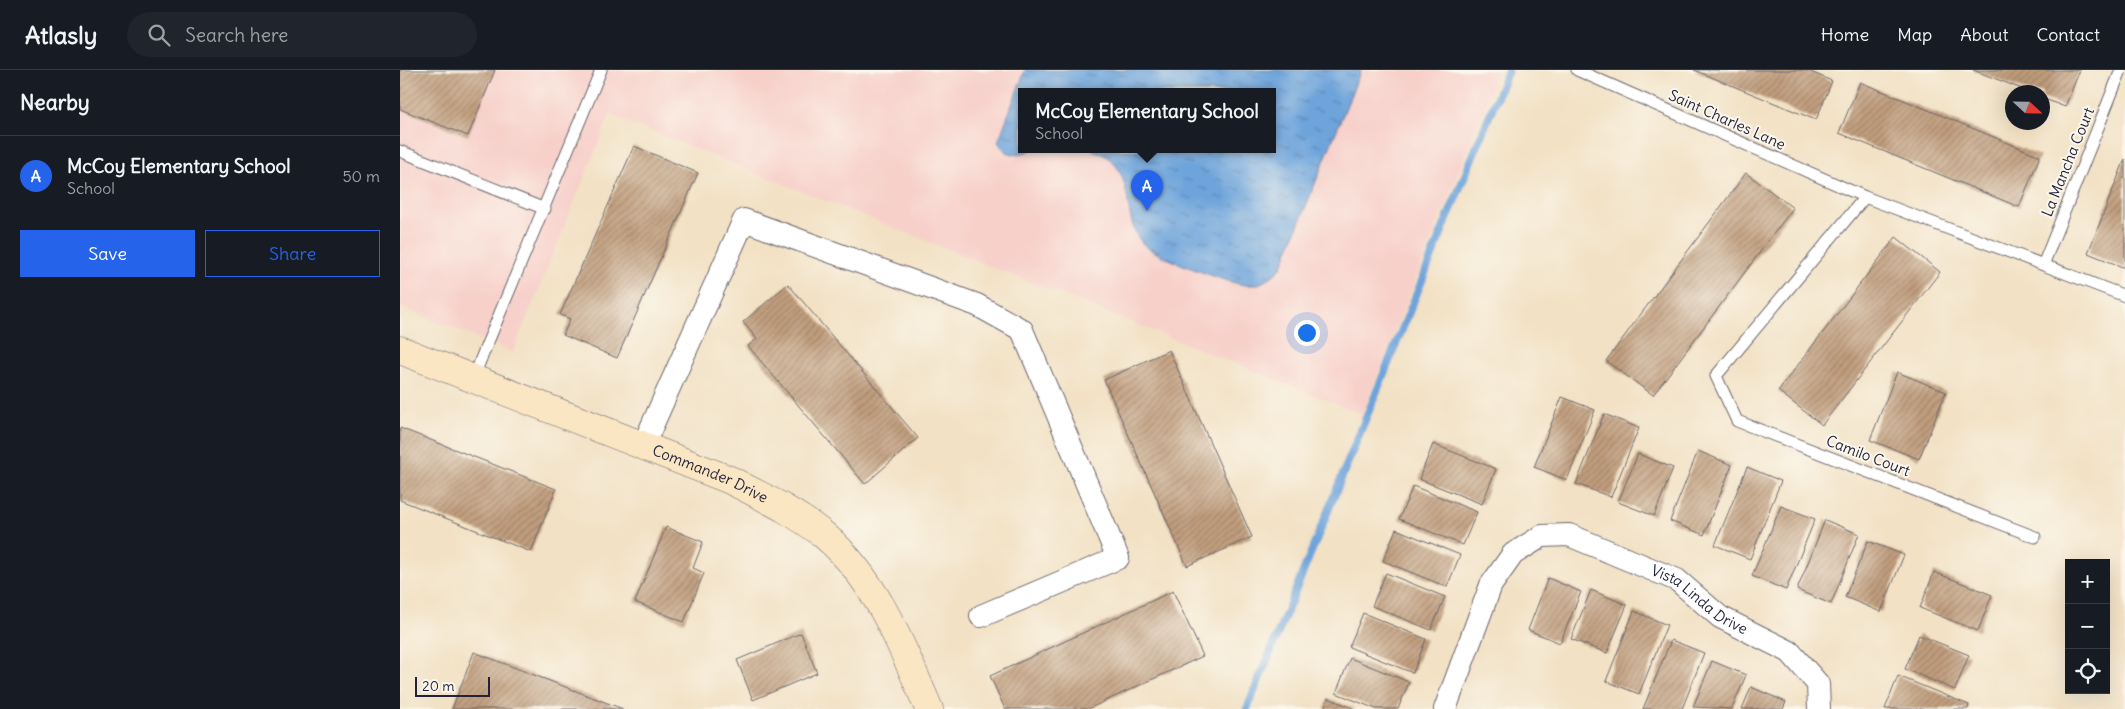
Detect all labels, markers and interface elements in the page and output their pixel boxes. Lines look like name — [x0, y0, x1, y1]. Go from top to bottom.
search box — [127, 12, 477, 57]
text: Atlasly — [25, 20, 97, 50]
icon: search — [145, 21, 173, 49]
text: Search here — [185, 23, 288, 47]
text: Home — [1821, 23, 1869, 46]
text: Map — [1897, 23, 1932, 46]
text: About — [1960, 23, 2008, 46]
text: Contact — [2036, 23, 2100, 46]
street label: Saint Charles Lane — [1666, 85, 1789, 154]
north arrow — [2005, 85, 2050, 130]
popup — [1018, 88, 1276, 153]
text: Nearby — [20, 89, 90, 116]
text: McCoy Elementary School — [1035, 99, 1259, 123]
street label: La Mancha Court — [2037, 104, 2098, 219]
text: School — [1035, 123, 1083, 143]
text: McCoy Elementary School — [67, 154, 291, 178]
text: A — [31, 166, 41, 186]
text: 50 m — [342, 166, 380, 186]
pin: A — [1131, 170, 1163, 211]
text: School — [67, 178, 115, 198]
button: Save — [20, 230, 195, 277]
button: Share — [205, 230, 380, 277]
your location — [1294, 320, 1320, 346]
street label: Camilo Court — [1824, 431, 1913, 480]
street label: Commander Drive — [650, 440, 771, 507]
map controls — [2065, 559, 2110, 694]
button: + — [2065, 559, 2110, 604]
street label: Vista Linda Drive — [1648, 560, 1751, 638]
button: − — [2065, 604, 2110, 649]
button: locate — [2065, 649, 2110, 694]
scale bar — [415, 674, 490, 697]
text: 20 m — [422, 677, 455, 695]

